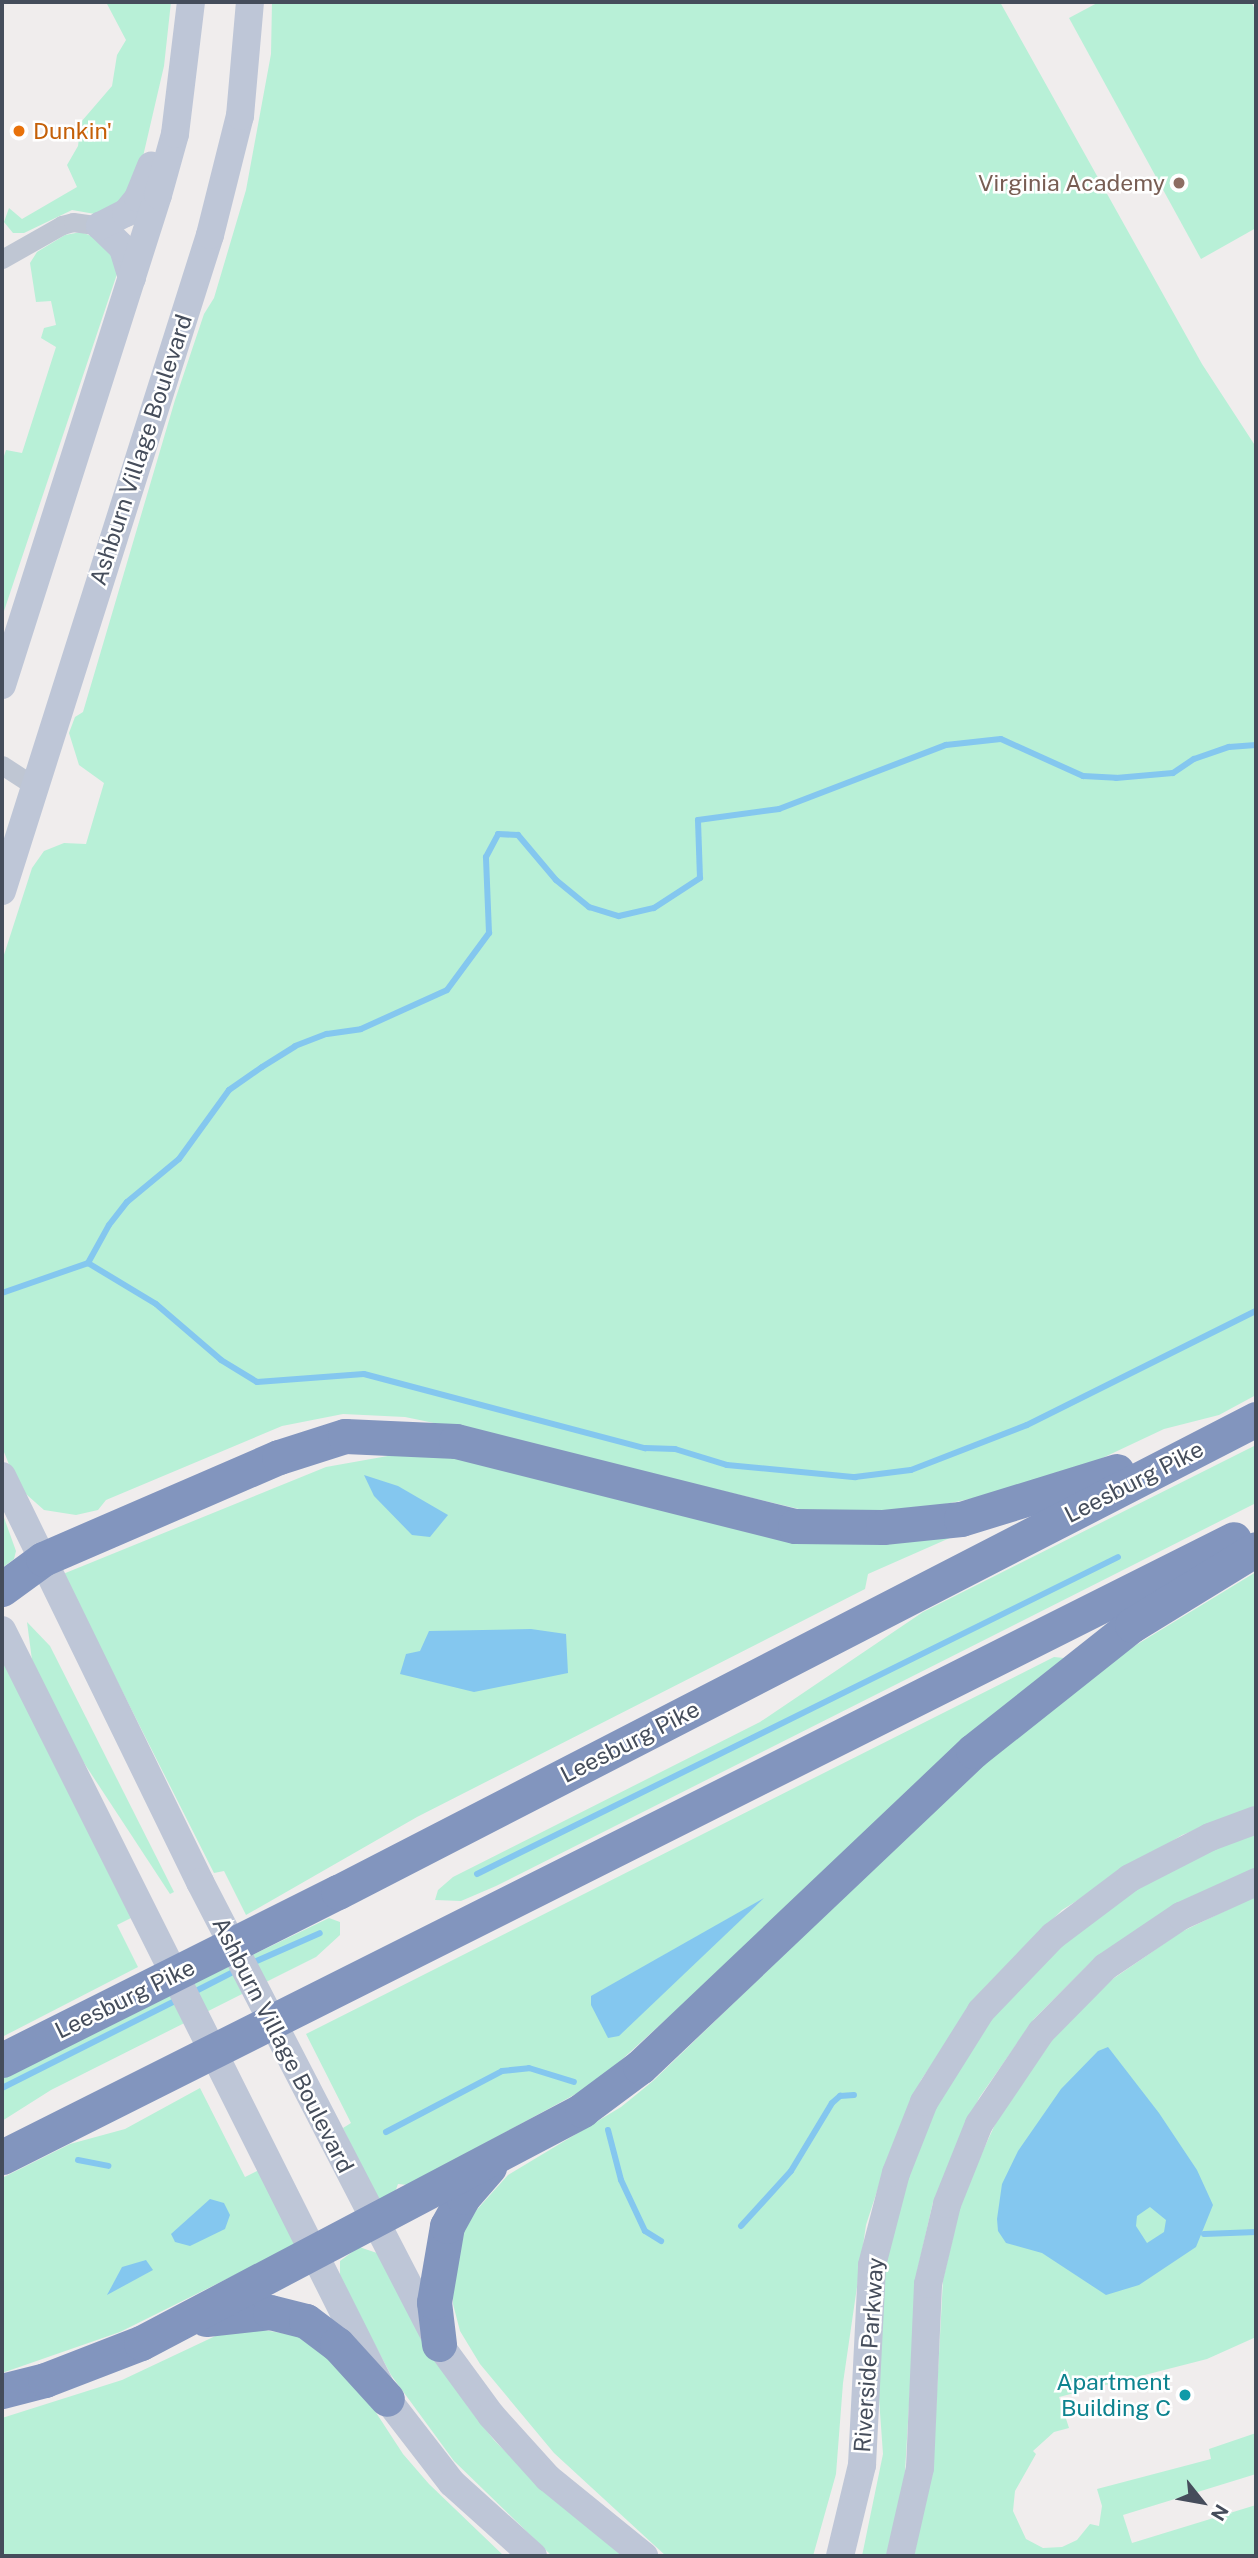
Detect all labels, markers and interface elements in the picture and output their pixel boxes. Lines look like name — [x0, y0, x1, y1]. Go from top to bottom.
place label: Dunkin' — [33, 117, 112, 145]
marker: Dunkin' — [11, 123, 27, 139]
place label: Virginia Academy — [978, 169, 1165, 197]
marker: Virginia Academy — [1171, 175, 1187, 191]
street label: Ashburn Village Boulevard — [84, 311, 198, 589]
street label: Leesburg Pike — [1060, 1435, 1208, 1529]
street label: Leesburg Pike — [556, 1695, 704, 1789]
street label: Ashburn Village Boulevard — [206, 1912, 360, 2178]
street label: Leesburg Pike — [51, 1953, 199, 2045]
street label: Riverside Parkway — [848, 2256, 890, 2454]
place label: Apartment Building C — [1056, 2368, 1171, 2422]
marker: Apartment Building C — [1177, 2387, 1193, 2403]
north arrow — [1167, 2467, 1237, 2537]
text: N — [1207, 2501, 1233, 2525]

